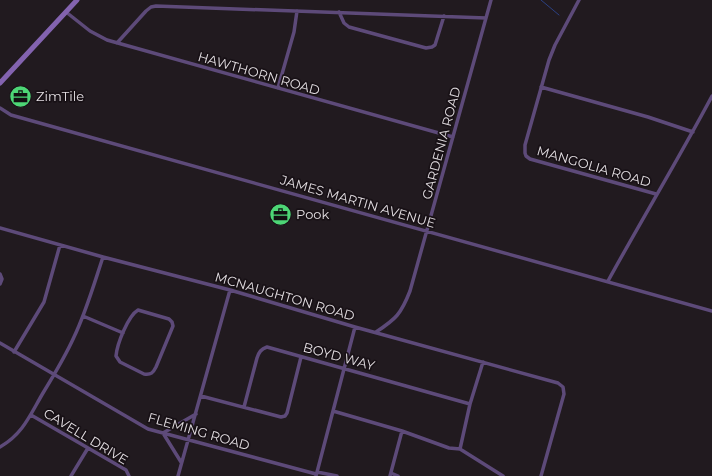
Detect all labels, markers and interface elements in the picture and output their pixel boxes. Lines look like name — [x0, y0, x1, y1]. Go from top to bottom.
street label: HAWTHORN ROAD — [196, 48, 322, 98]
office icon: ZimTile — [7, 83, 33, 109]
street label: GARDENIA ROAD — [418, 85, 464, 201]
place label: ZimTile — [36, 88, 84, 104]
street label: MANGOLIA ROAD — [535, 142, 653, 190]
street label: JAMES MARTIN AVENUE — [278, 171, 437, 231]
office icon: Pook — [267, 201, 293, 227]
place label: Pook — [296, 206, 329, 222]
street label: MCNAUGHTON ROAD — [213, 268, 357, 324]
street label: BOYD WAY — [301, 339, 377, 373]
street label: CAVELL DRIVE — [41, 405, 131, 467]
street label: FLEMING ROAD — [146, 409, 252, 453]

